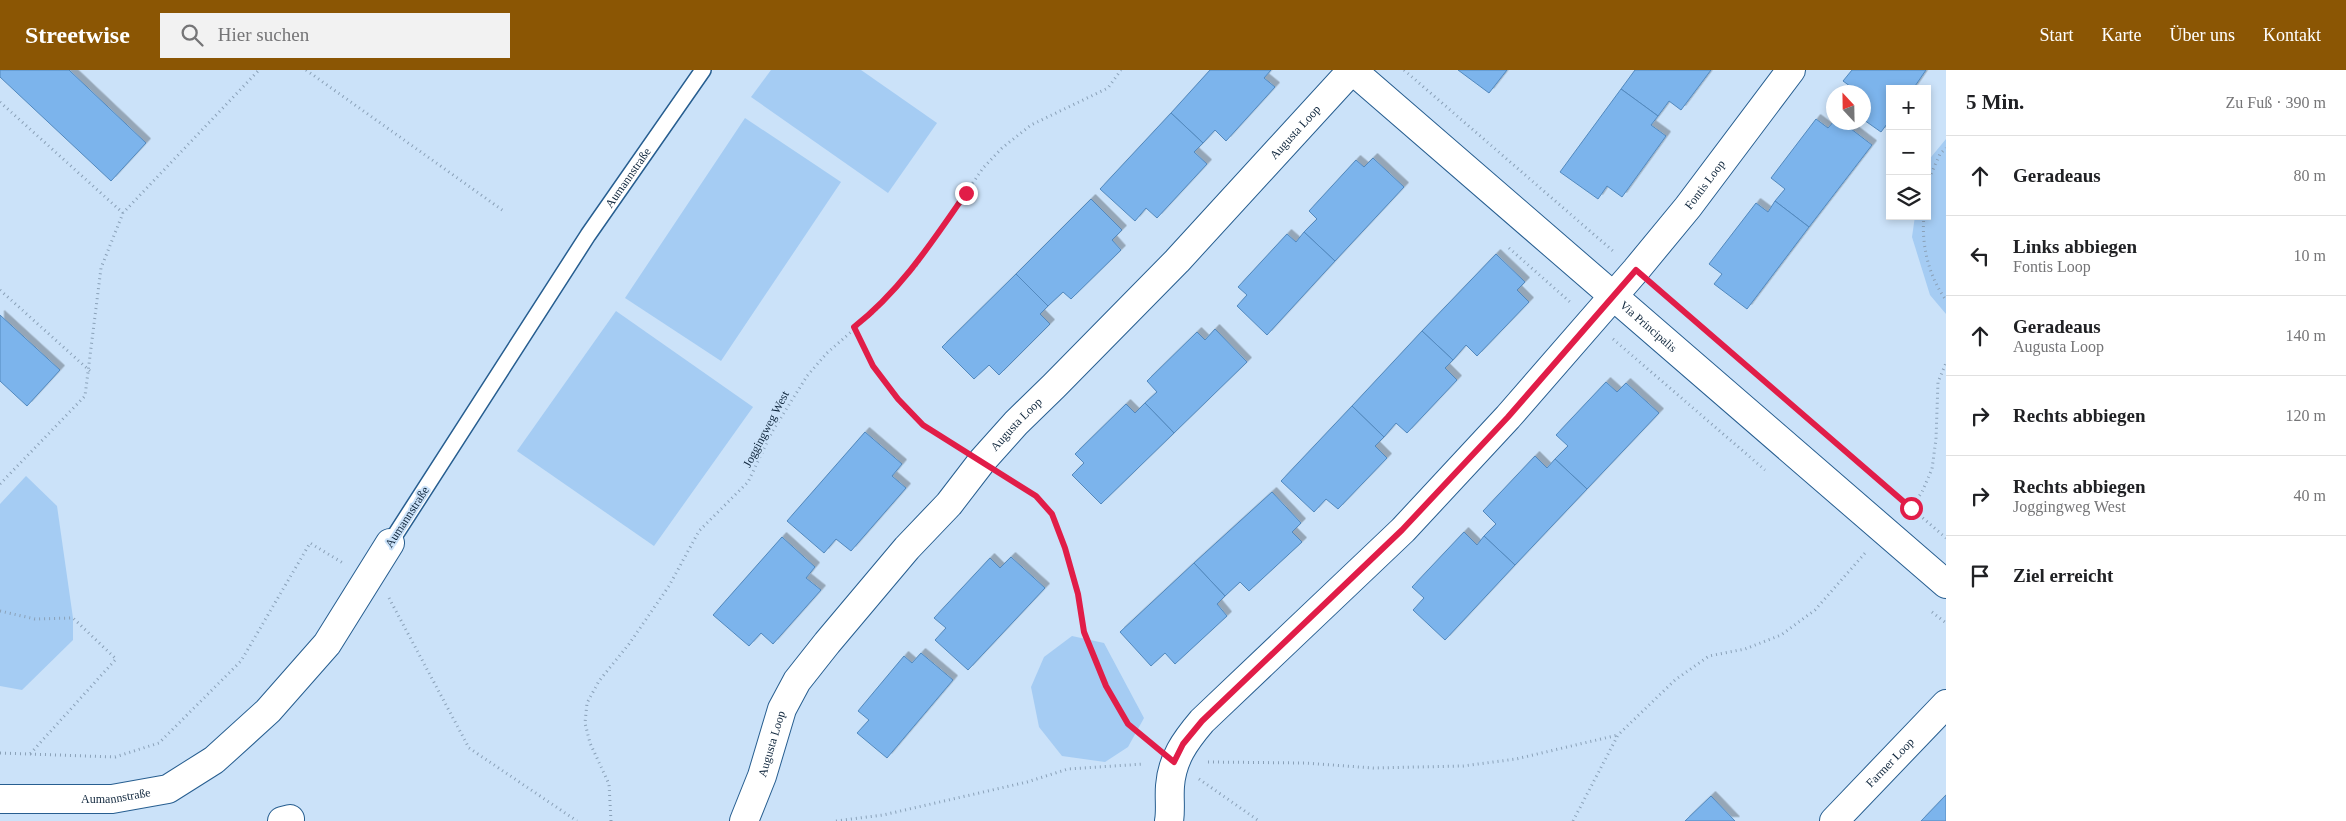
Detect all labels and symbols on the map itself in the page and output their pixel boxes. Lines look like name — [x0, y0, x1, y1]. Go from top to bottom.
north arrow — [1826, 85, 1871, 130]
street label: Augusta Loop — [1267, 102, 1323, 162]
street label: Aumannstraße — [602, 145, 654, 210]
street label: Fontis Loop — [1682, 157, 1728, 212]
route end — [955, 182, 978, 205]
street label: Via Principalis — [1617, 298, 1680, 355]
street label: Joggingweg West — [740, 388, 792, 470]
street label: Augusta Loop — [987, 395, 1045, 454]
street label: Aumannstraße — [382, 484, 432, 550]
route start — [1900, 497, 1923, 520]
street label: Augusta Loop — [755, 709, 788, 779]
street label: Farmer Loop — [1863, 735, 1917, 790]
street label: Aumannstraße — [81, 785, 152, 806]

